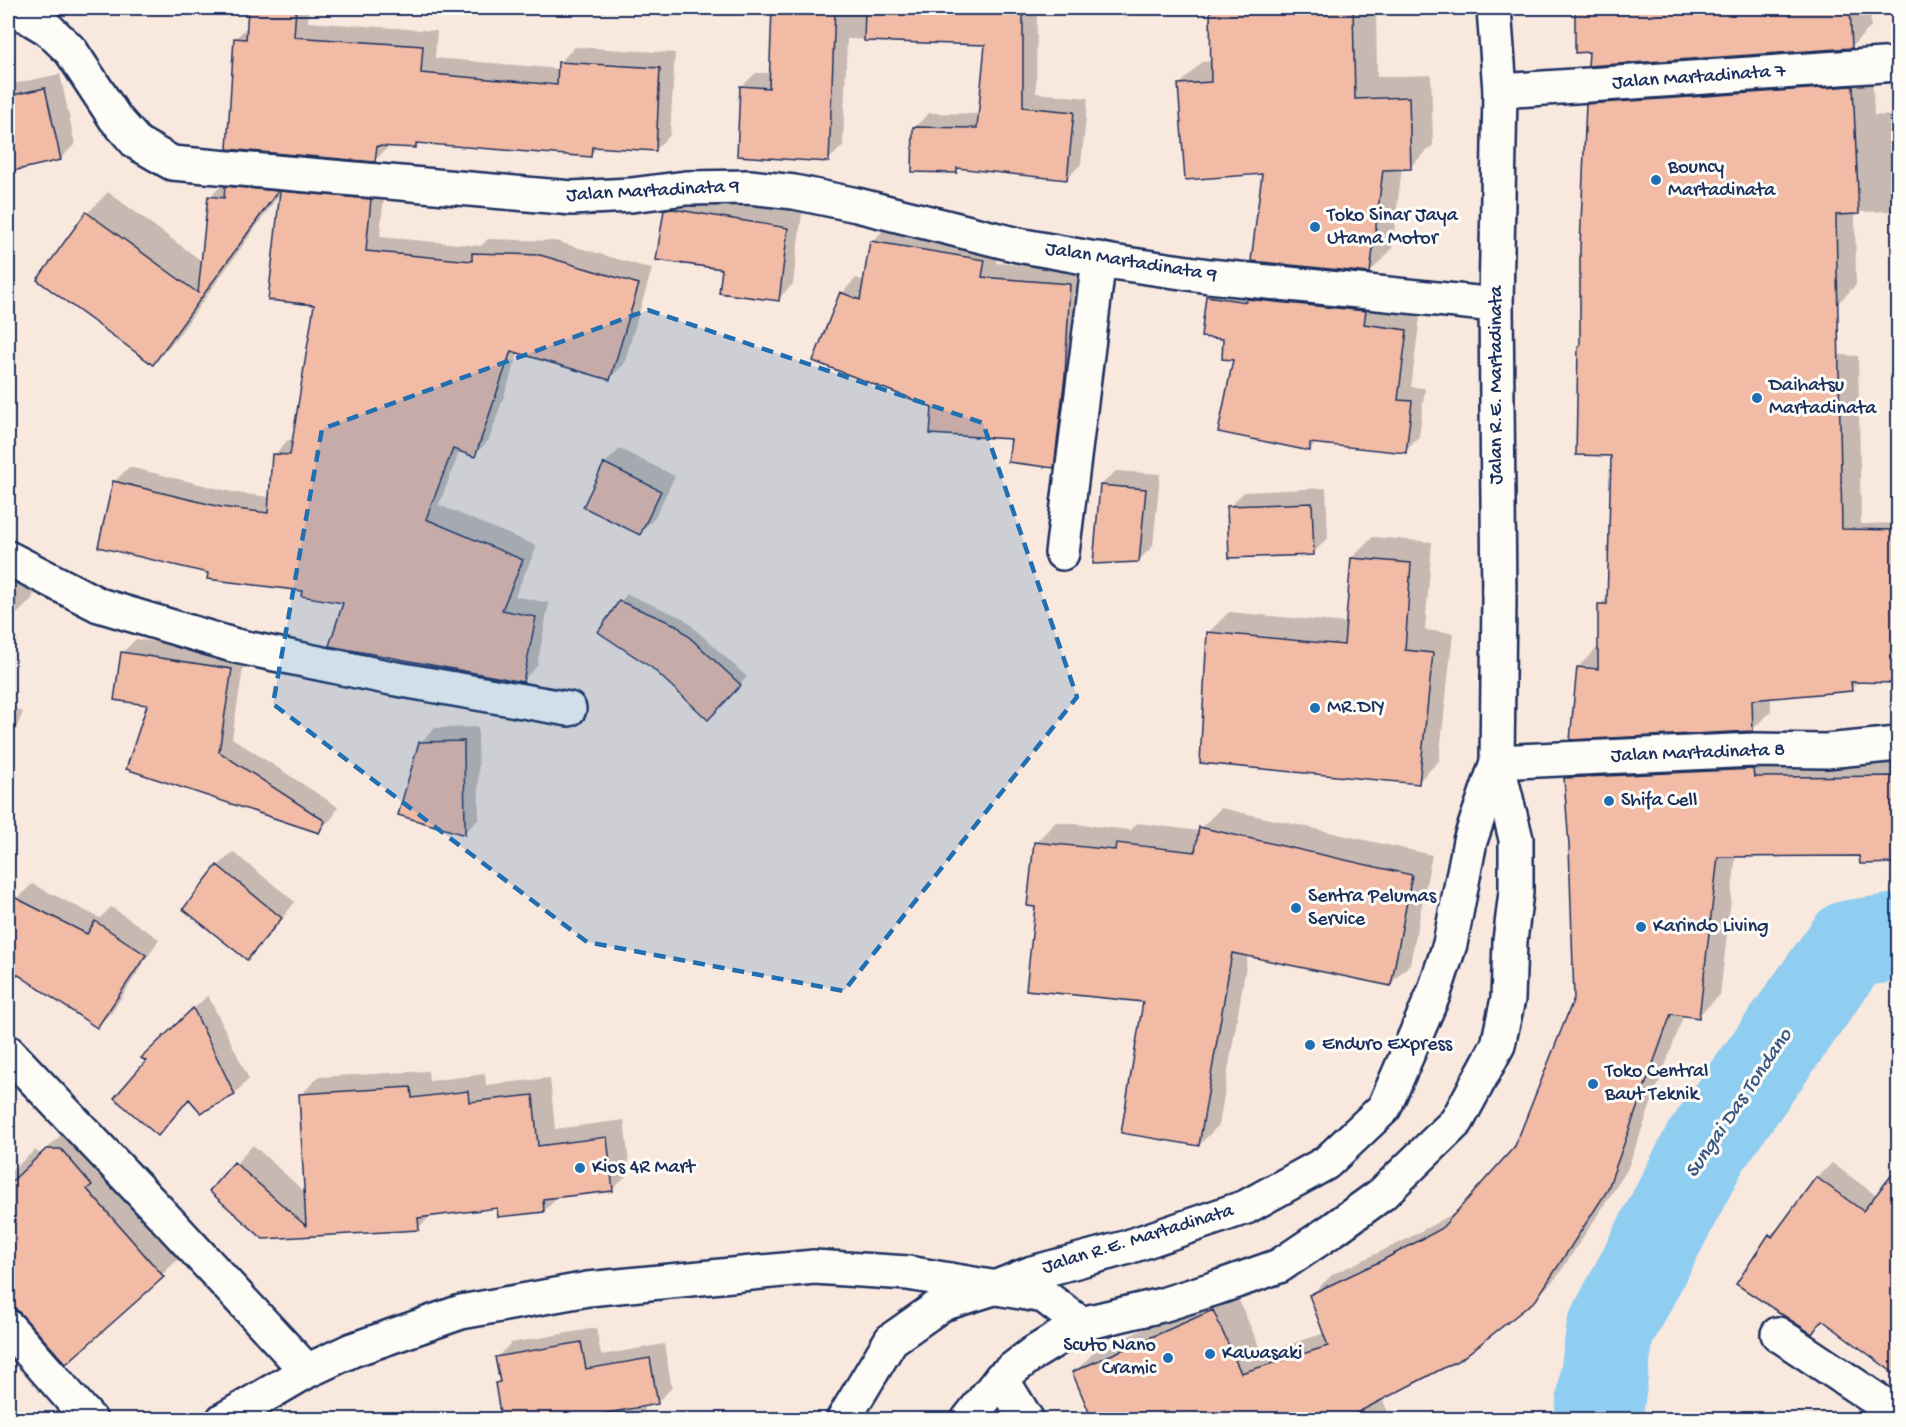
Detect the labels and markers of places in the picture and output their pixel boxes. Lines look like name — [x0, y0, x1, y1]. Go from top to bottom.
place label: Bouncy Martadinata — [1667, 157, 1776, 203]
marker: Bouncy Martadinata — [1649, 173, 1663, 187]
place label: Toko Sinar Jaya Utama Motor — [1326, 205, 1459, 251]
marker: Toko Sinar Jaya Utama Motor — [1308, 220, 1322, 234]
place label: Daihatsu Martadinata — [1767, 375, 1877, 421]
marker: Daihatsu Martadinata — [1750, 391, 1764, 405]
place label: MR.DIY — [1327, 697, 1385, 720]
marker: MR.DIY — [1308, 701, 1322, 715]
place label: Shifa Cell — [1621, 790, 1697, 813]
marker: Shifa Cell — [1602, 794, 1616, 808]
place label: Sentra Pelumas Service — [1308, 886, 1437, 932]
marker: Sentra Pelumas Service — [1289, 901, 1303, 915]
place label: Karindo Living — [1653, 916, 1769, 939]
marker: Karindo Living — [1634, 920, 1648, 934]
place label: Enduro Express — [1322, 1034, 1453, 1057]
marker: Enduro Express — [1303, 1038, 1317, 1052]
place label: Toko Central Baut Teknik — [1604, 1061, 1709, 1107]
marker: Toko Central Baut Teknik — [1586, 1077, 1600, 1091]
place label: Kios 4R Mart — [592, 1157, 697, 1180]
marker: Kios 4R Mart — [573, 1161, 587, 1175]
place label: Scuto Nano Cramic — [1063, 1335, 1157, 1381]
place label: Kawasaki — [1222, 1343, 1302, 1366]
marker: Kawasaki — [1203, 1347, 1217, 1361]
marker: Scuto Nano Cramic — [1161, 1351, 1175, 1365]

